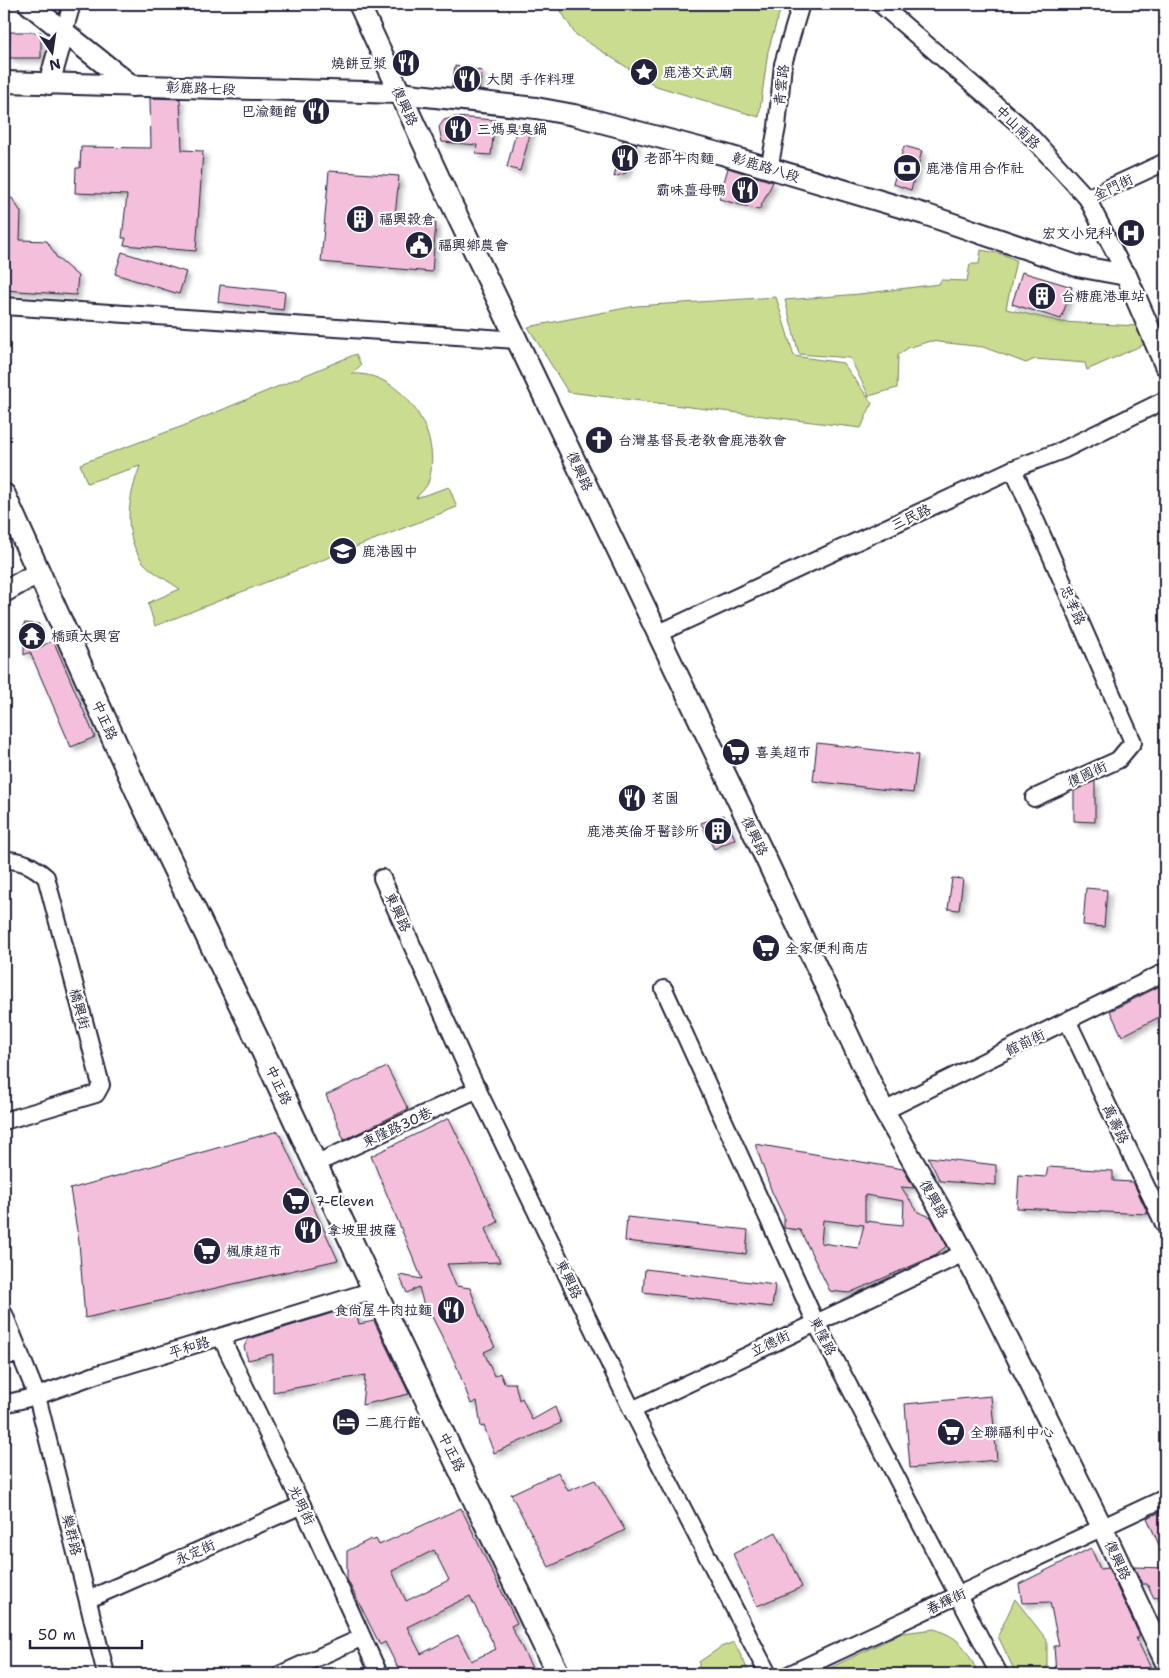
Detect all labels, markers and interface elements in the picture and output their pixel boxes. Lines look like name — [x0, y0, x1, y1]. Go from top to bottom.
north arrow — [28, 28, 78, 78]
restaurant icon: 燒餅豆漿 — [391, 48, 421, 78]
place label: 燒餅豆漿 — [331, 54, 387, 72]
text: N — [47, 55, 62, 75]
place icon: 鹿港文武廟 — [629, 57, 659, 87]
place label: 鹿港文武廟 — [663, 63, 733, 81]
street label: 青雲路 — [770, 63, 792, 107]
restaurant icon: 大関 手作料理 — [452, 64, 482, 94]
place label: 大関 手作料理 — [486, 70, 575, 88]
street label: 彰鹿路七段 — [166, 78, 236, 98]
street label: 復興路 — [388, 83, 422, 129]
restaurant icon: 巴渝麵館 — [301, 96, 331, 126]
street label: 中山南路 — [992, 101, 1044, 153]
place label: 巴渝麵館 — [241, 102, 297, 120]
restaurant icon: 三媽臭臭鍋 — [443, 114, 473, 144]
place label: 三媽臭臭鍋 — [477, 120, 547, 138]
restaurant icon: 老邵牛肉麵 — [610, 143, 640, 173]
street label: 彰鹿路八段 — [730, 148, 802, 186]
place label: 老邵牛肉麵 — [644, 149, 714, 167]
bank icon: 鹿港信用合作社 — [892, 153, 922, 183]
place label: 鹿港信用合作社 — [926, 159, 1024, 177]
street label: 金門街 — [1090, 170, 1136, 204]
restaurant icon: 霸味薑母鴨 — [730, 175, 760, 205]
place label: 霸味薑母鴨 — [656, 181, 726, 199]
building icon: 福興穀倉 — [345, 204, 375, 234]
place label: 福興穀倉 — [379, 210, 435, 228]
hospital icon: 宏文小兒科 — [1116, 218, 1146, 248]
place label: 宏文小兒科 — [1042, 224, 1113, 242]
public building icon: 福興鄉農會 — [404, 230, 434, 260]
place label: 福興鄉農會 — [438, 236, 509, 254]
building icon: 台糖鹿港車站 — [1027, 281, 1057, 311]
place label: 台糖鹿港車站 — [1061, 287, 1145, 305]
church icon: 台灣基督長老教會鹿港教會 — [584, 425, 614, 455]
place label: 台灣基督長老教會鹿港教會 — [618, 431, 787, 449]
street label: 復興路 — [563, 448, 597, 494]
street label: 三民路 — [888, 500, 934, 534]
school or university icon: 鹿港國中 — [328, 536, 358, 566]
place label: 鹿港國中 — [362, 542, 418, 560]
street label: 忠孝路 — [1056, 582, 1090, 628]
temple icon: 橋頭太興宮 — [17, 621, 47, 651]
place label: 橋頭太興宮 — [51, 627, 121, 645]
street label: 中正路 — [88, 697, 122, 743]
supermarket icon: 喜美超市 — [721, 737, 751, 767]
place label: 喜美超市 — [755, 743, 811, 761]
street label: 復國街 — [1064, 757, 1110, 791]
restaurant icon: 茗園 — [617, 783, 647, 813]
place label: 茗園 — [651, 789, 679, 807]
street label: 復興路 — [738, 813, 772, 859]
building icon: 鹿港英倫牙醫診所 — [703, 816, 733, 846]
place label: 鹿港英倫牙醫診所 — [587, 822, 699, 840]
street label: 東興路 — [381, 889, 415, 935]
supermarket icon: 全家便利商店 — [751, 933, 781, 963]
place label: 全家便利商店 — [785, 939, 869, 957]
street label: 橋興街 — [66, 986, 94, 1032]
street label: 館前街 — [1002, 1025, 1048, 1059]
street label: 中正路 — [262, 1062, 296, 1108]
street label: 萬壽路 — [1099, 1101, 1133, 1147]
street label: 東隆路30巷 — [359, 1103, 436, 1151]
street label: 復興路 — [916, 1176, 952, 1222]
supermarket icon: 7-Eleven — [281, 1186, 311, 1216]
place label: 7-Eleven — [315, 1192, 374, 1210]
restaurant icon: 拿坡里披薩 — [293, 1215, 323, 1245]
place label: 拿坡里披薩 — [327, 1221, 397, 1239]
supermarket icon: 楓康超市 — [192, 1236, 222, 1266]
place label: 楓康超市 — [226, 1242, 282, 1260]
street label: 東興路 — [552, 1256, 586, 1302]
restaurant icon: 食尚屋牛肉拉麵 — [436, 1295, 466, 1325]
place label: 食尚屋牛肉拉麵 — [334, 1301, 432, 1319]
street label: 東隆路 — [805, 1313, 841, 1359]
street label: 立德街 — [747, 1326, 793, 1360]
street label: 平和路 — [166, 1332, 212, 1362]
hotel icon: 二鹿行館 — [331, 1407, 361, 1437]
place label: 二鹿行館 — [365, 1413, 421, 1431]
supermarket icon: 全聯福利中心 — [936, 1417, 966, 1447]
place label: 全聯福利中心 — [970, 1423, 1054, 1441]
street label: 中正路 — [435, 1429, 469, 1475]
street label: 光明街 — [285, 1482, 319, 1528]
street label: 樂群路 — [58, 1512, 86, 1558]
street label: 永定街 — [172, 1535, 218, 1569]
street label: 復興路 — [1101, 1537, 1135, 1583]
street label: 春輝街 — [923, 1584, 969, 1618]
scale bar — [30, 1618, 142, 1650]
text: 50 m — [38, 1625, 76, 1645]

